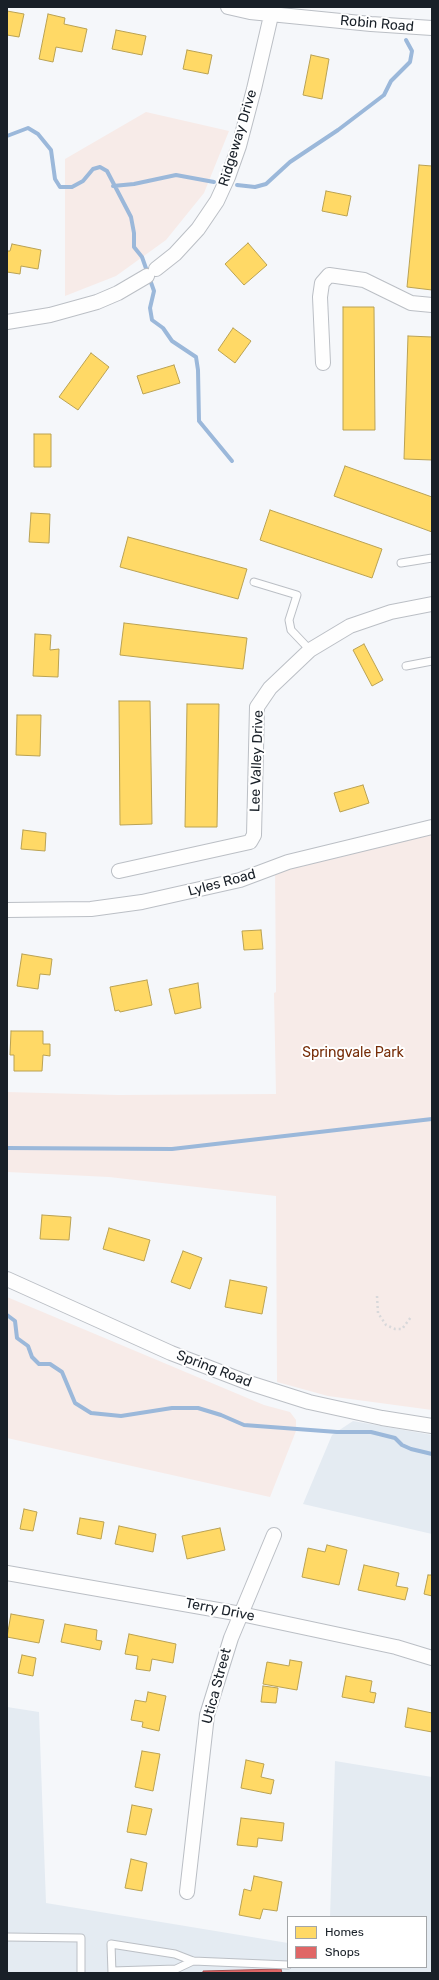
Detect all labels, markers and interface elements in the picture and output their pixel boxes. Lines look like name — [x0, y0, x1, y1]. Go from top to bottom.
street label: Robin Road — [339, 12, 415, 36]
street label: Ridgeway Drive — [215, 88, 261, 188]
street label: Lee Valley Drive — [247, 710, 267, 812]
street label: Lyles Road — [186, 866, 258, 900]
park label: Springvale Park — [302, 1045, 404, 1061]
street label: Spring Road — [174, 1347, 254, 1391]
street label: Terry Drive — [184, 1595, 256, 1625]
street label: Utica Street — [199, 1646, 235, 1726]
legend — [287, 1916, 427, 1968]
text: Homes — [325, 1925, 364, 1939]
text: Shops — [325, 1945, 360, 1959]

